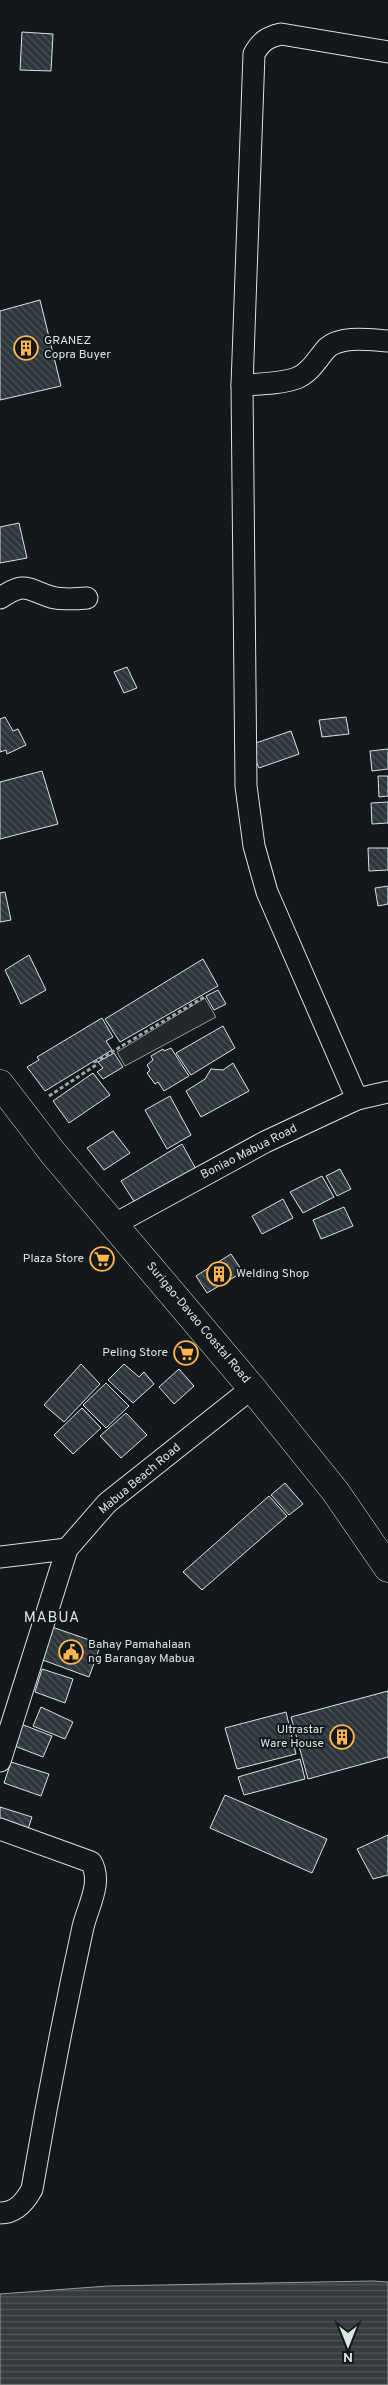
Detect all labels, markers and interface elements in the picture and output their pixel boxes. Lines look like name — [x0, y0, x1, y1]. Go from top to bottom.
place label: GRANEZ Copra Buyer — [44, 333, 111, 363]
building icon: GRANEZ Copra Buyer — [13, 335, 39, 361]
street label: Boniao Mabua Road — [198, 1121, 300, 1183]
supermarket icon: Plaza Store — [89, 1246, 115, 1272]
place label: Plaza Store — [23, 1251, 84, 1267]
street label: Surigao-Davao Coastal Road — [143, 1259, 253, 1387]
building icon: Welding Shop — [206, 1261, 232, 1287]
place label: Welding Shop — [236, 1266, 310, 1282]
supermarket icon: Peling Store — [173, 1340, 199, 1366]
place label: Peling Store — [102, 1345, 168, 1361]
street label: Mabua Beach Road — [96, 1440, 184, 1518]
district label: MABUA — [24, 1609, 80, 1628]
place label: Bahay Pamahalaan ng Barangay Mabua — [88, 1637, 195, 1667]
public building icon: Bahay Pamahalaan ng Barangay Mabua — [58, 1639, 84, 1665]
place label: Ultrastar Ware House — [260, 1722, 324, 1752]
building icon: Ultrastar Ware House — [329, 1724, 355, 1750]
north arrow — [323, 2320, 373, 2370]
text: N — [343, 2348, 353, 2365]

